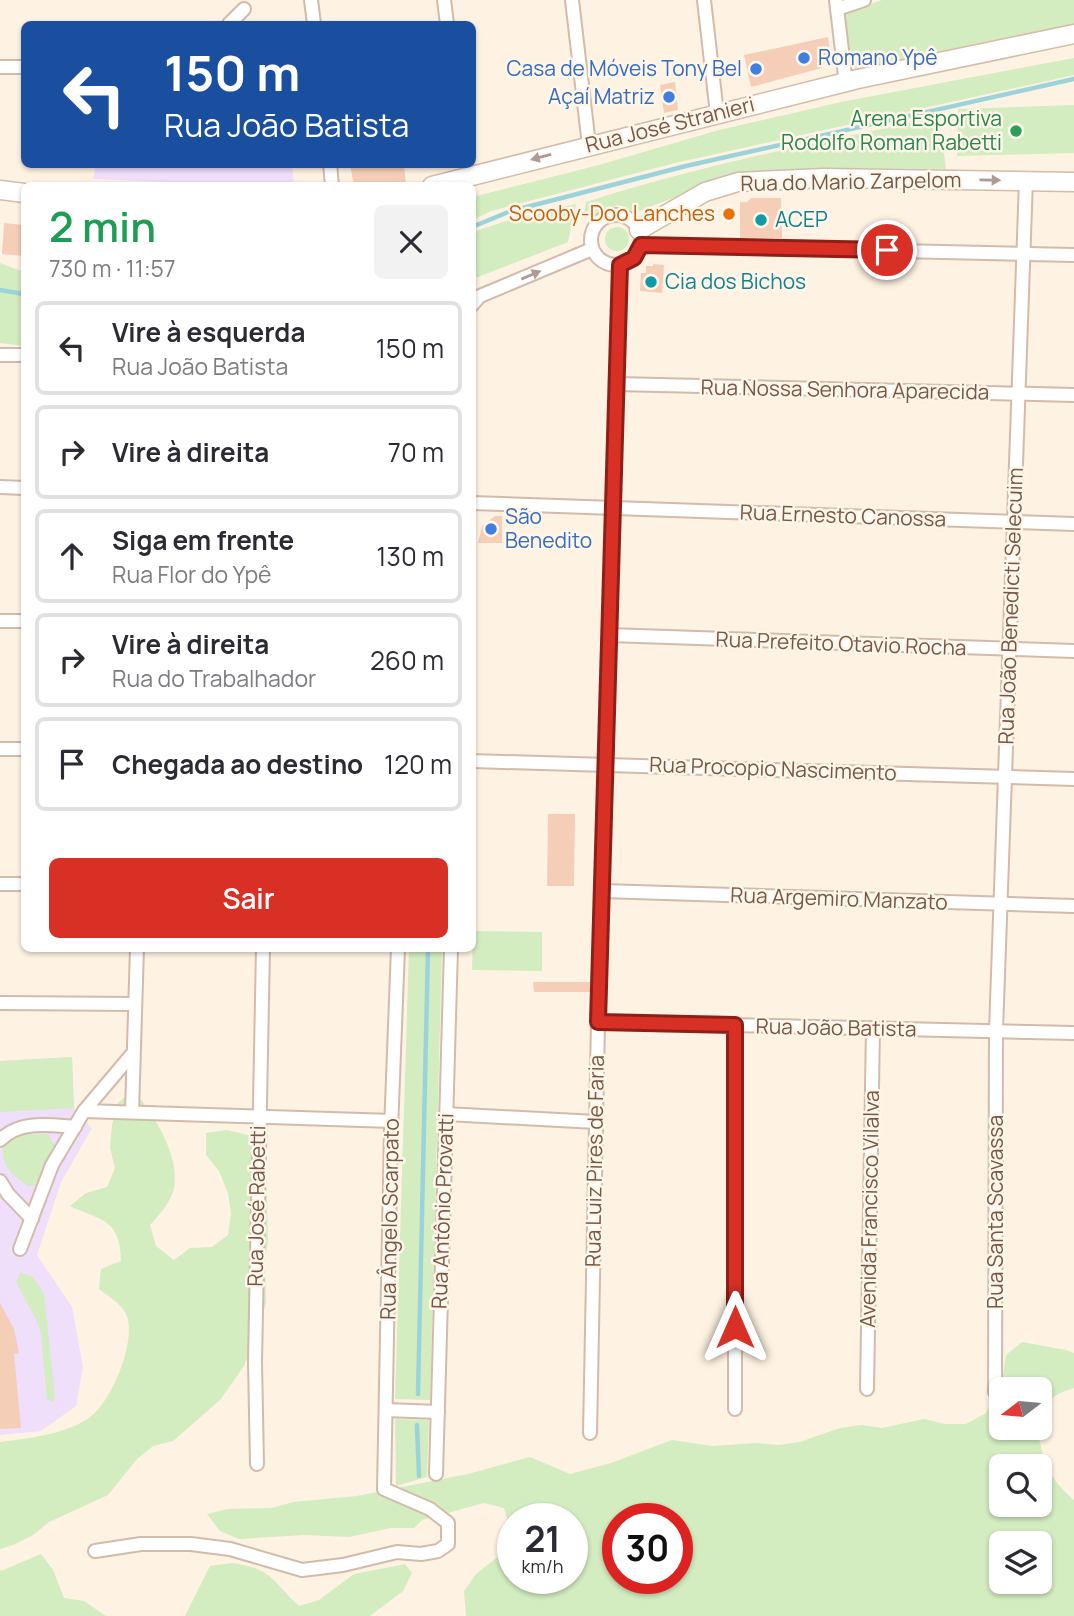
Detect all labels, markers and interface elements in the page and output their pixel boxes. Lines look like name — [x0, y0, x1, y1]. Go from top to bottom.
text: 150 m — [164, 39, 300, 106]
place label: Romano Ypê — [818, 43, 938, 71]
icon: left — [49, 49, 140, 140]
marker: Romano Ypê — [796, 50, 812, 66]
place label: Casa de Móveis Tony Bel — [507, 54, 742, 82]
marker: Casa de Móveis Tony Bel — [748, 61, 764, 77]
place label: Açaí Matriz — [548, 82, 655, 110]
street label: Rua José Stranieri — [582, 89, 757, 159]
marker: Açaí Matriz — [661, 89, 677, 105]
text: Rua João Batista — [164, 103, 409, 147]
place label: Arena Esportiva Rodolfo Roman Rabetti — [781, 104, 1002, 156]
marker: Arena Esportiva Rodolfo Roman Rabetti — [1008, 123, 1024, 139]
one-way arrow — [530, 152, 552, 163]
street label: Rua do Mario Zarpelom — [740, 165, 962, 197]
one-way arrow — [979, 174, 1001, 186]
text: 2 min — [49, 197, 156, 255]
place label: Scooby-Doo Lanches — [509, 199, 715, 227]
button: close — [374, 205, 448, 279]
place label: ACEP — [775, 205, 828, 233]
marker: Scooby-Doo Lanches — [721, 206, 737, 222]
marker: ACEP — [753, 212, 769, 228]
pin — [857, 220, 917, 280]
icon: arrive — [868, 231, 906, 269]
text: 730 m · 11:57 — [49, 252, 175, 284]
place label: Cia dos Bichos — [665, 267, 806, 295]
one-way arrow — [521, 269, 541, 281]
marker: Cia dos Bichos — [643, 274, 659, 290]
text: Vire à esquerda — [112, 314, 305, 350]
icon: left — [53, 329, 91, 367]
text: 150 m — [376, 330, 444, 366]
text: Rua João Batista — [112, 350, 288, 382]
street label: Rua Nossa Senhora Aparecida — [700, 372, 990, 406]
icon: right — [53, 433, 91, 471]
text: Vire à direita — [112, 434, 269, 470]
text: 70 m — [388, 434, 444, 470]
street label: Rua João Benedicti Selecuim — [991, 467, 1029, 745]
street label: Rua Ernesto Canossa — [739, 497, 947, 533]
place label: São Benedito — [505, 502, 592, 554]
marker: São Benedito — [483, 521, 499, 537]
text: Siga em frente — [112, 522, 294, 558]
icon: ahead — [53, 537, 91, 575]
text: 130 m — [376, 538, 444, 574]
text: Rua Flor do Ypê — [112, 558, 272, 590]
street label: Rua Prefeito Otavio Rocha — [715, 625, 967, 661]
text: Vire à direita — [112, 626, 269, 662]
icon: right — [53, 641, 91, 679]
text: 260 m — [370, 642, 444, 678]
text: Rua do Trabalhador — [112, 662, 316, 694]
icon: arrive — [53, 745, 91, 783]
text: Chegada ao destino — [112, 746, 363, 782]
text: 120 m — [384, 746, 452, 782]
street label: Rua Procopio Nascimento — [649, 750, 897, 786]
button: Sair — [49, 858, 448, 938]
street label: Rua Argemiro Manzato — [730, 880, 948, 916]
street label: Rua João Batista — [755, 1012, 917, 1042]
street label: Rua Luiz Pires de Faria — [578, 1055, 610, 1267]
street label: Avenida Francisco Vilalva — [853, 1090, 885, 1328]
street label: Rua Antônio Provatti — [425, 1113, 459, 1309]
street label: Rua Santa Scavassa — [981, 1115, 1009, 1309]
street label: Rua Ângelo Scarpato — [373, 1118, 405, 1320]
street label: Rua José Rabetti — [241, 1125, 271, 1287]
position arrow — [698, 1290, 772, 1364]
north arrow — [989, 1377, 1052, 1440]
map controls — [989, 1377, 1052, 1594]
button: search — [989, 1454, 1052, 1517]
speed limit sign: 30 — [602, 1503, 693, 1594]
text: 21 — [524, 1515, 561, 1563]
button: layers — [989, 1531, 1052, 1594]
text: km/h — [522, 1554, 563, 1578]

